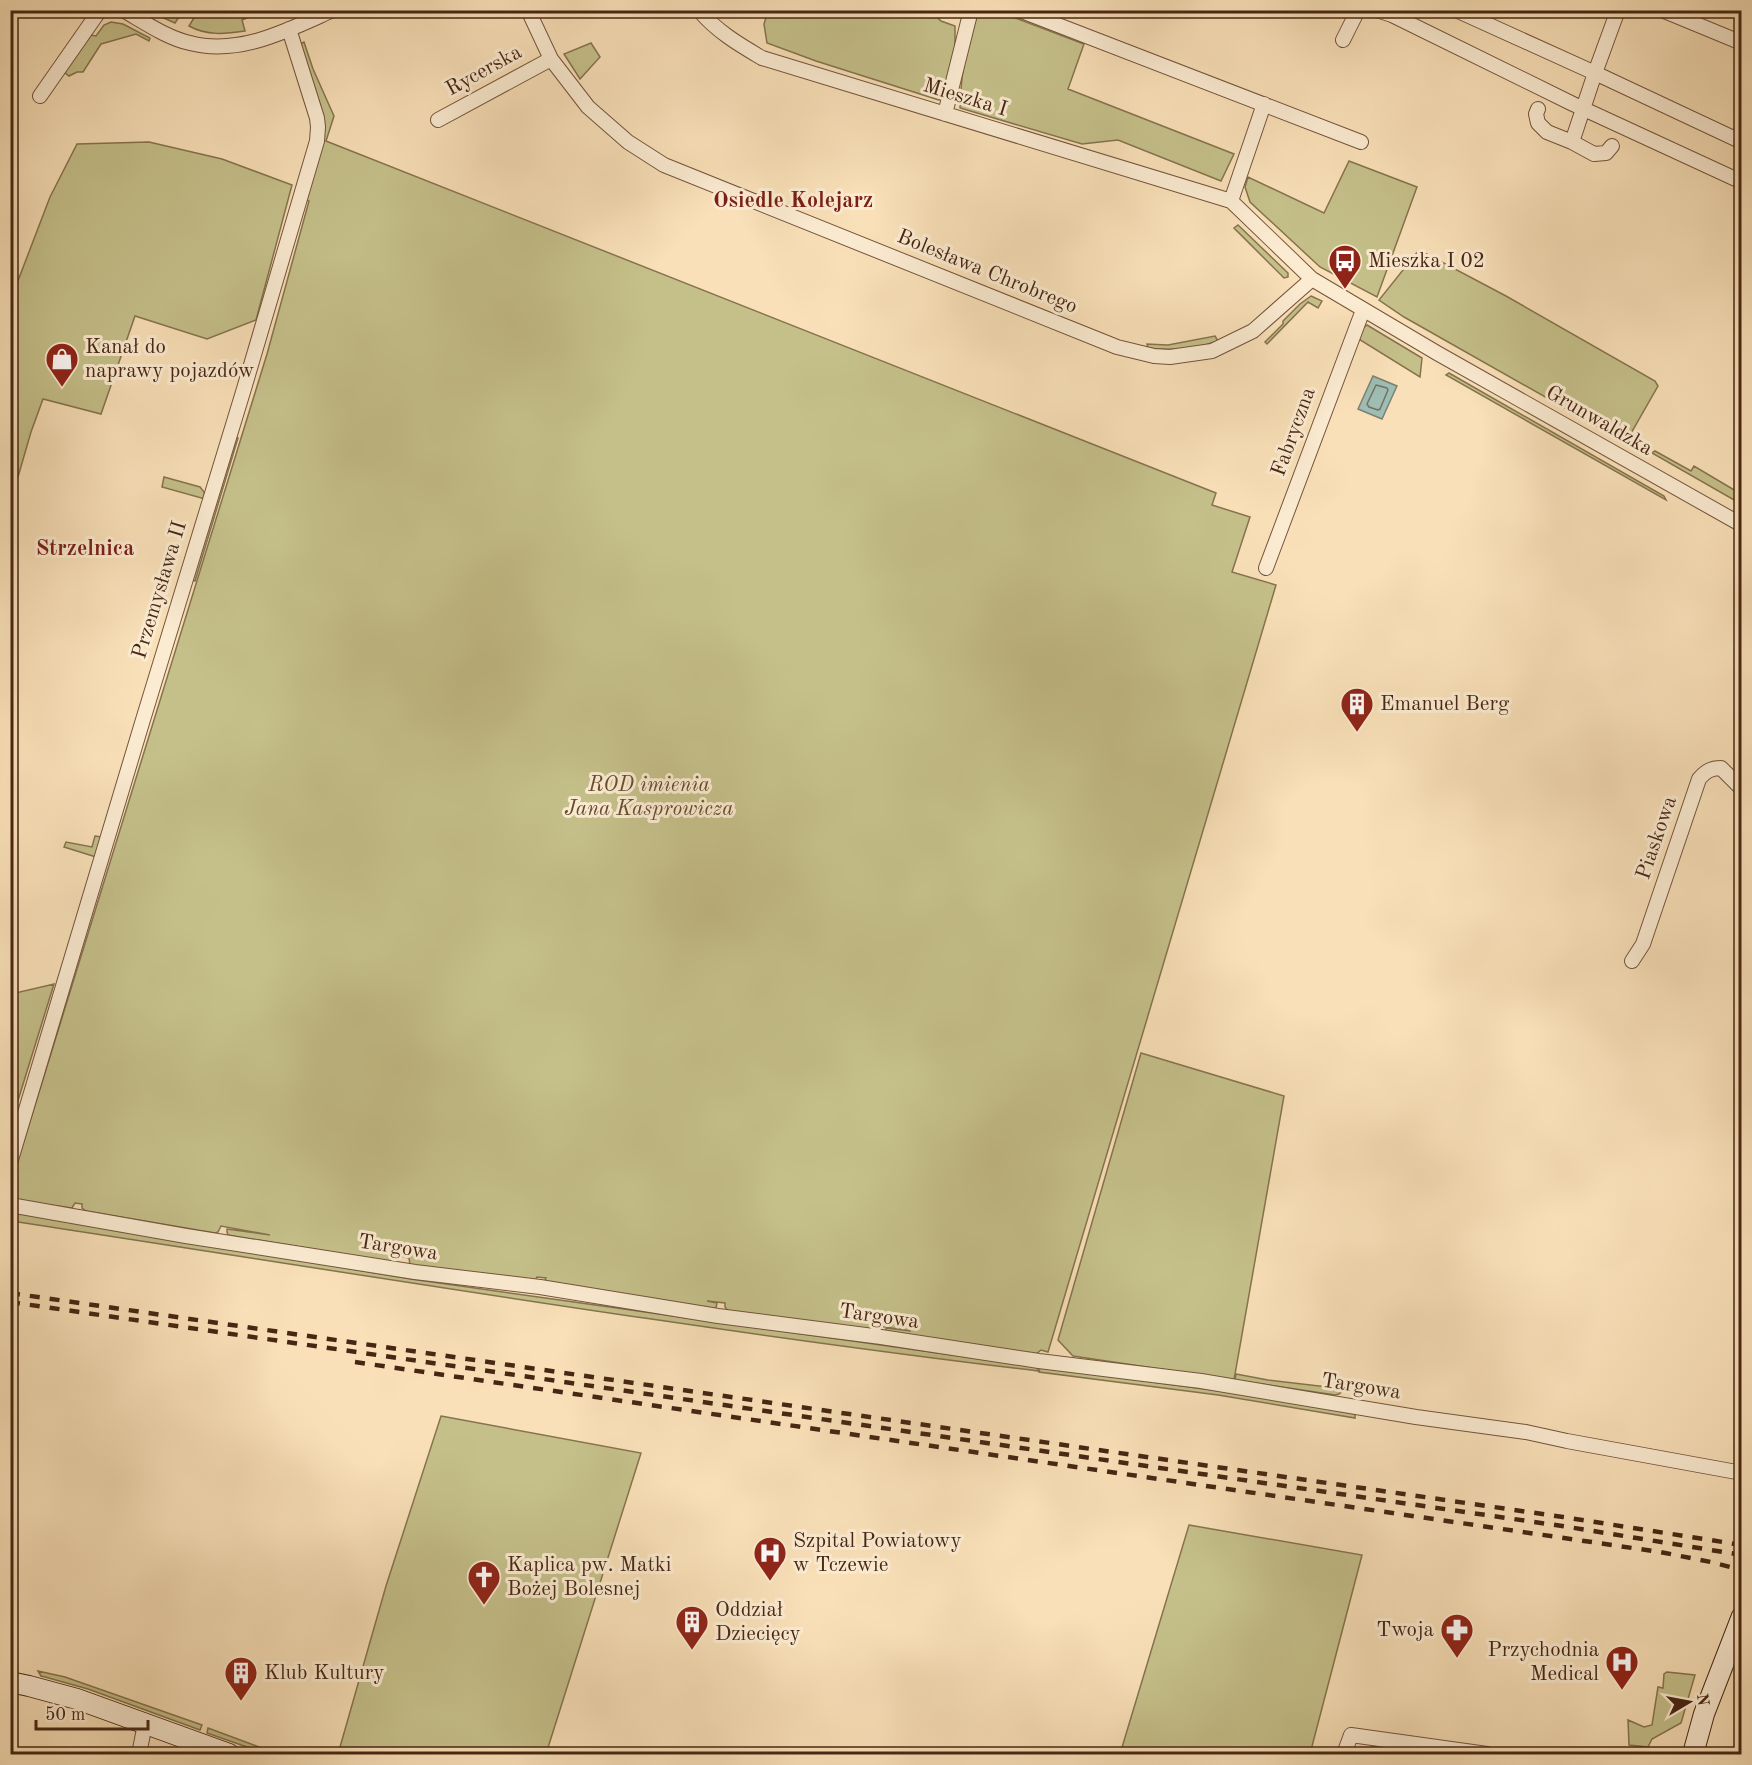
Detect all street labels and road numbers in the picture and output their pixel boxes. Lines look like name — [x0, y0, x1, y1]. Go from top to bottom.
street label: Rycerska — [443, 42, 525, 100]
street label: Mieszka I — [920, 75, 1010, 121]
street label: Bolesława Chrobrego — [894, 226, 1080, 318]
street label: Grunwaldzka — [1542, 382, 1656, 460]
street label: Fabryczna — [1268, 385, 1320, 479]
street label: Przemysława II — [129, 519, 191, 661]
street label: Piaskowa — [1633, 794, 1681, 882]
street label: Targowa — [357, 1231, 439, 1265]
street label: Targowa — [838, 1301, 920, 1333]
street label: Targowa — [1320, 1370, 1402, 1404]

